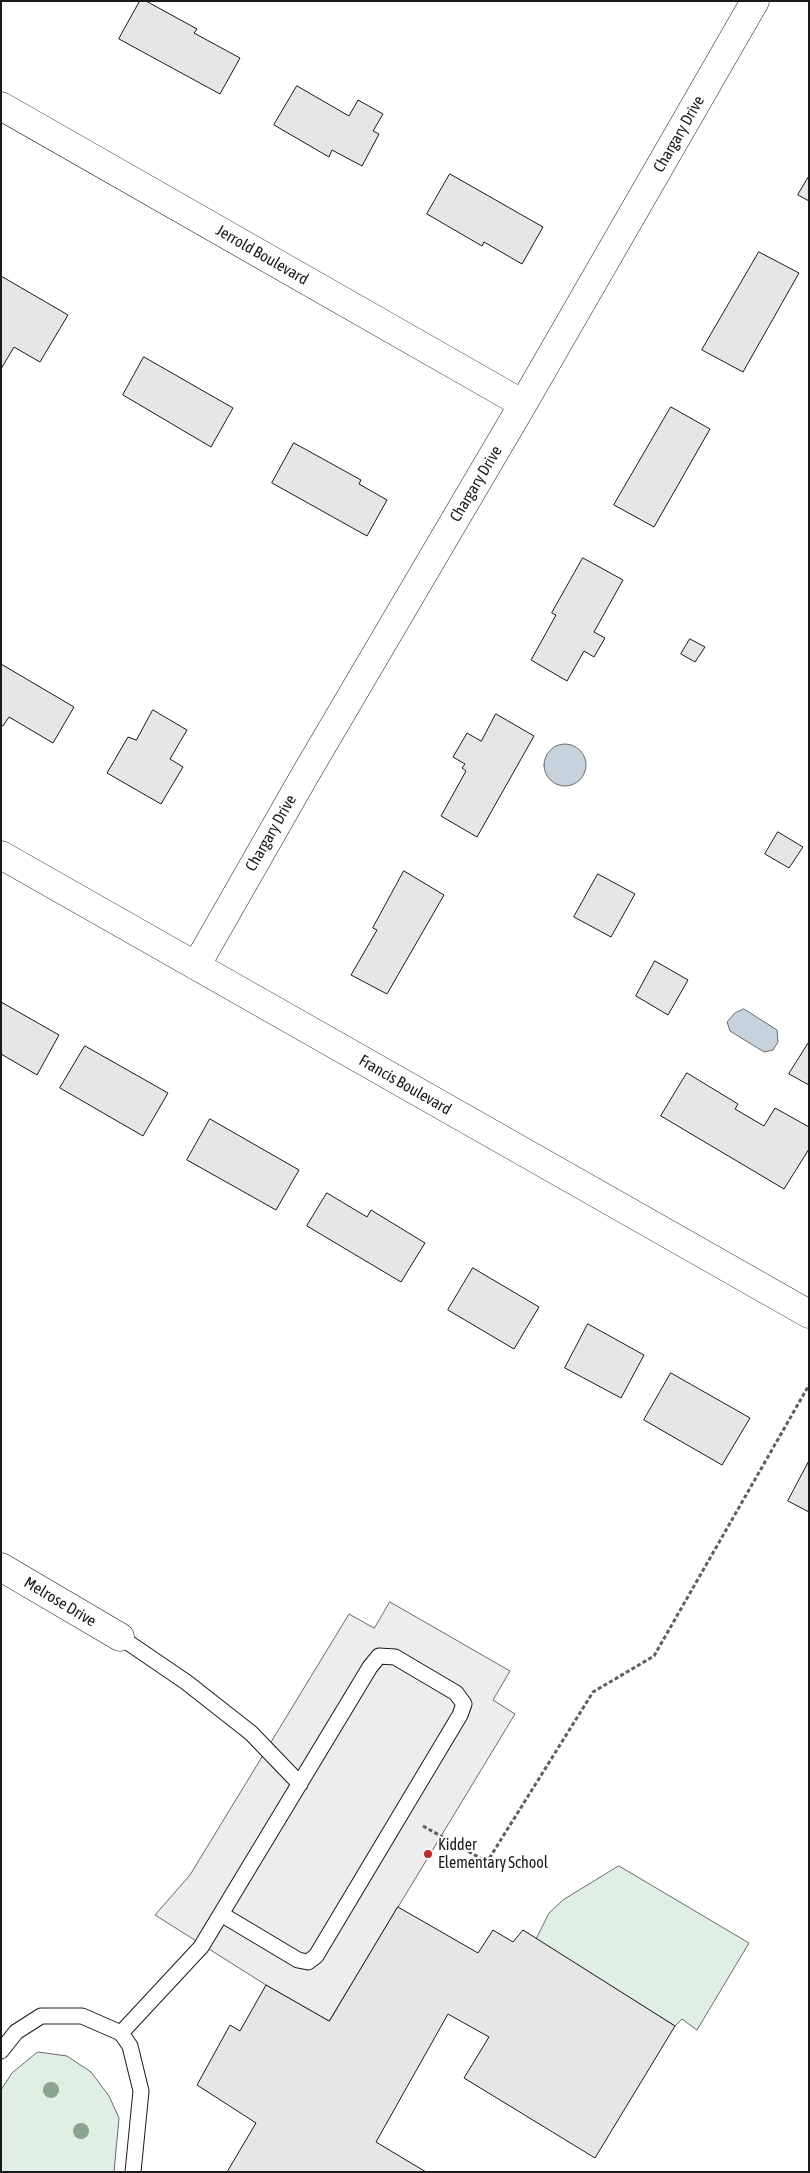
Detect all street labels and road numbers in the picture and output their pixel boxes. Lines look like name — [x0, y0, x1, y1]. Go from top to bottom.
street label: Chargary Drive — [649, 92, 709, 176]
street label: Jerrold Boulevard — [212, 221, 312, 289]
street label: Chargary Drive — [446, 443, 506, 525]
street label: Chargary Drive — [241, 791, 301, 875]
street label: Francis Boulevard — [355, 1051, 455, 1119]
street label: Melrose Drive — [21, 1573, 99, 1631]

